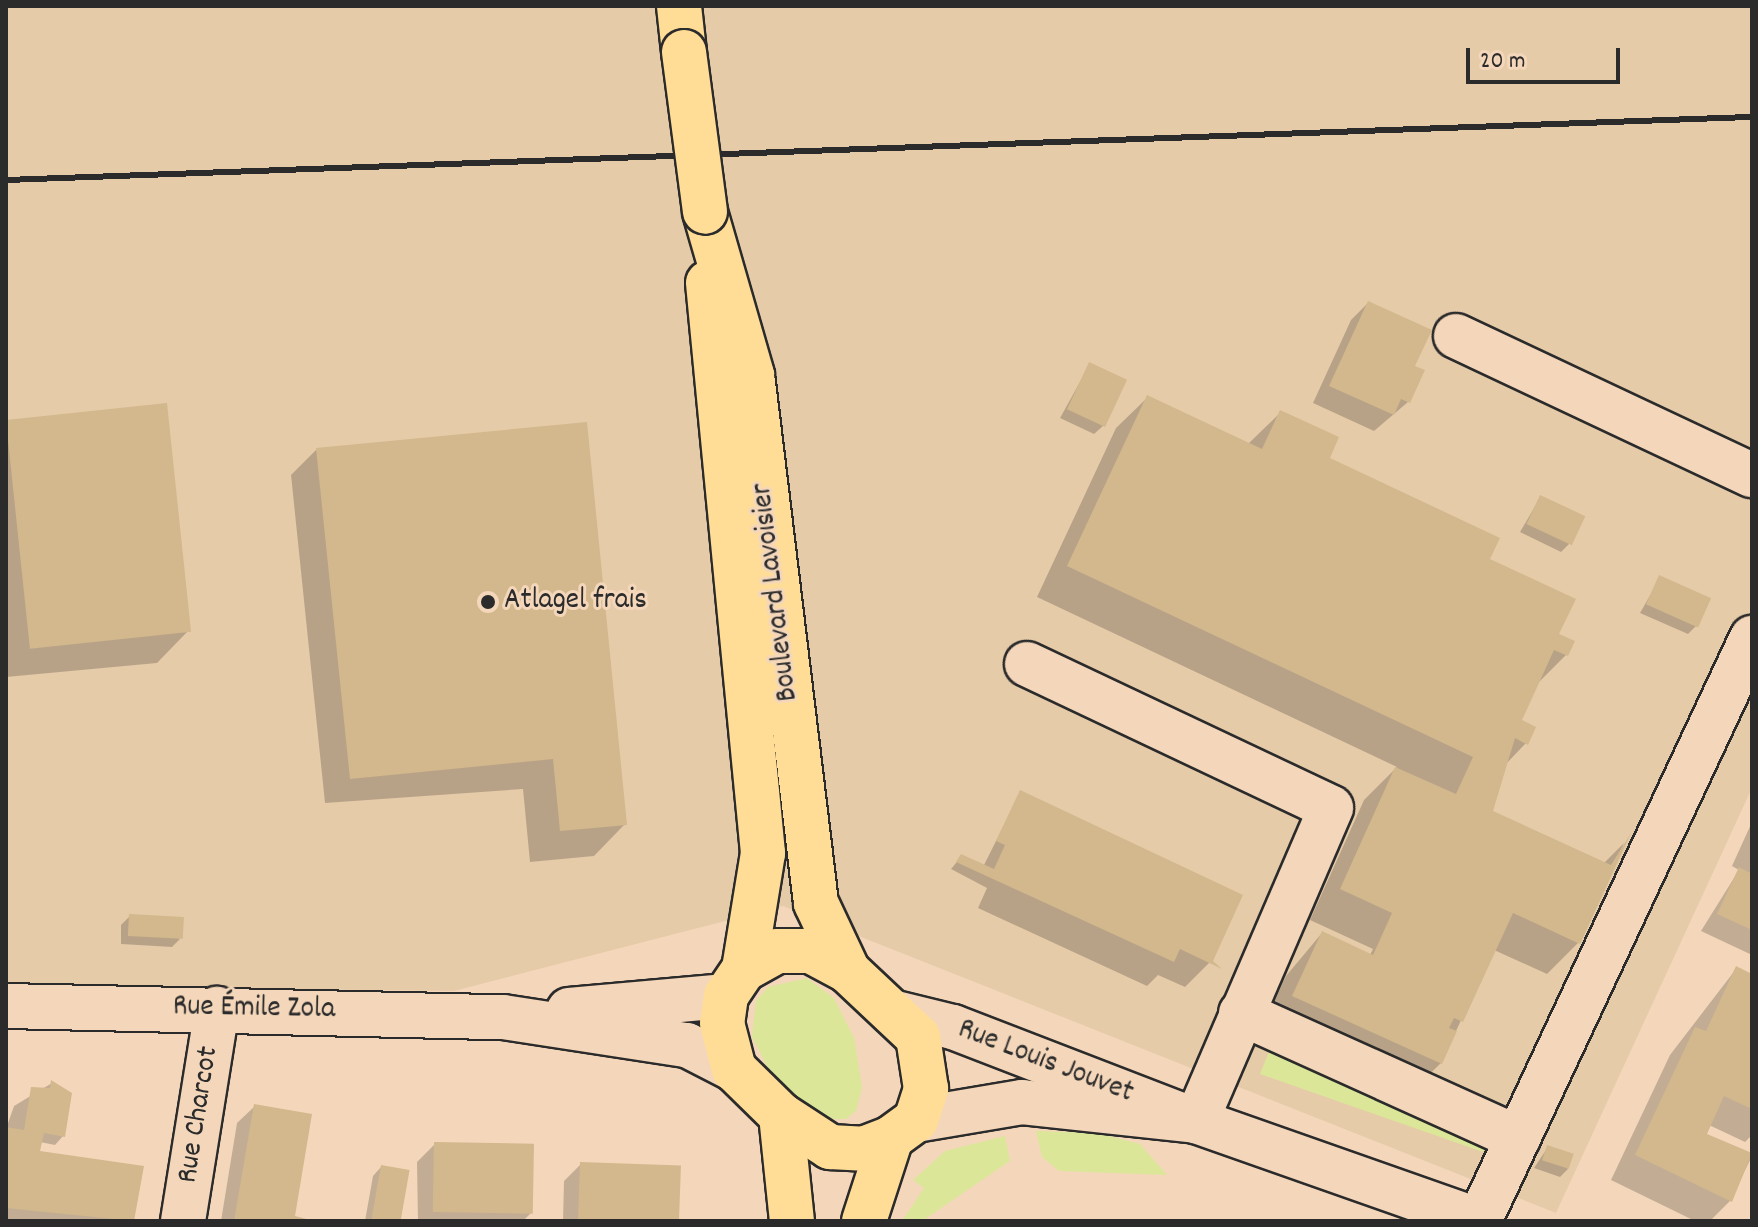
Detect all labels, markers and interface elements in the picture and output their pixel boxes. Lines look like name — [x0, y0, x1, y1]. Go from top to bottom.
scale bar — [1470, 32, 1624, 82]
text: 20 m — [1480, 45, 1526, 79]
street label: Boulevard Lavoisier — [746, 481, 808, 703]
place label: Atlagel frais — [504, 584, 647, 620]
marker: Atlagel frais — [479, 593, 497, 611]
street label: Rue Émile Zola — [173, 991, 335, 1029]
street label: Rue Louis Jouvet — [952, 1013, 1138, 1113]
street label: Rue Charcot — [171, 1044, 229, 1186]

